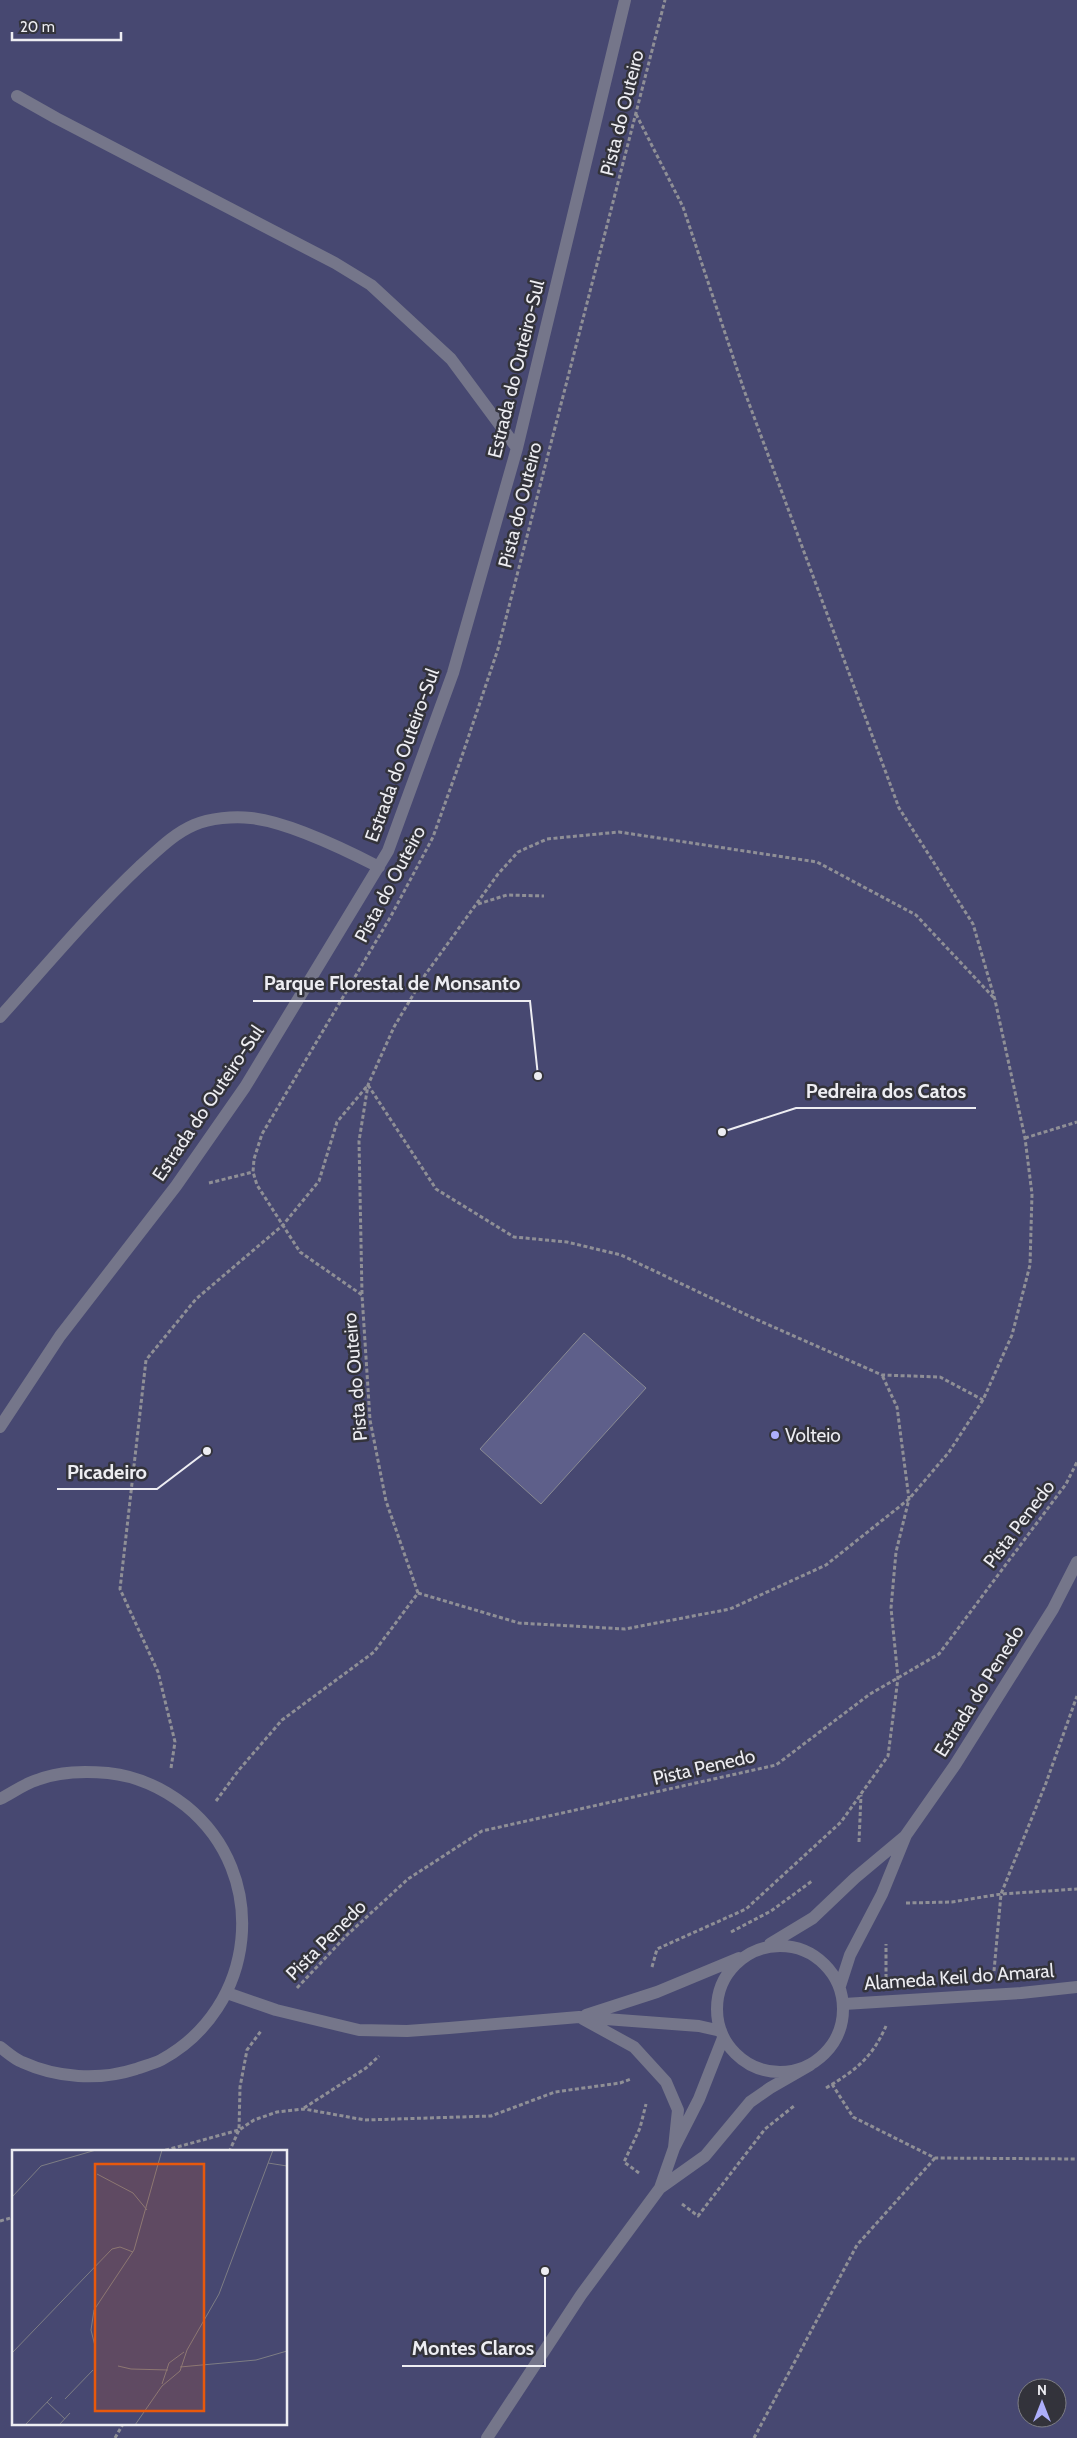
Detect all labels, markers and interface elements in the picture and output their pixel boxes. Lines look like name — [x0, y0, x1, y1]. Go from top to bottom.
scale bar — [12, 10, 121, 42]
text: 20 m — [20, 18, 55, 36]
street label: Pista do Outeiro — [595, 48, 649, 178]
street label: Estrada do Outeiro-Sul — [483, 277, 549, 461]
street label: Pista do Outeiro — [493, 440, 547, 570]
street label: Estrada do Outeiro-Sul — [360, 665, 444, 845]
street label: Pista do Outeiro — [350, 822, 430, 946]
callout: Parque Florestal de Monsanto — [253, 966, 530, 1001]
text: Parque Florestal de Monsanto — [264, 971, 520, 995]
street label: Estrada do Outeiro-Sul — [147, 1020, 269, 1185]
callout: Pedreira dos Catos — [796, 1073, 976, 1108]
text: Pedreira dos Catos — [806, 1079, 966, 1103]
street label: Pista do Outeiro — [338, 1312, 372, 1442]
place label: Volteio — [785, 1424, 841, 1447]
marker: Volteio — [769, 1429, 781, 1441]
callout: Picadeiro — [57, 1454, 157, 1489]
text: Picadeiro — [67, 1460, 147, 1484]
street label: Pista Penedo — [978, 1475, 1060, 1573]
street label: Estrada do Penedo — [929, 1621, 1029, 1761]
street label: Pista Penedo — [651, 1744, 757, 1790]
street label: Pista Penedo — [281, 1895, 371, 1985]
street label: Alameda Keil do Amaral — [863, 1959, 1055, 1995]
inset map — [12, 2150, 288, 2426]
callout: Montes Claros — [402, 2331, 545, 2366]
text: Montes Claros — [412, 2336, 534, 2360]
north arrow — [1017, 2378, 1067, 2428]
text: N — [1037, 2381, 1047, 2399]

